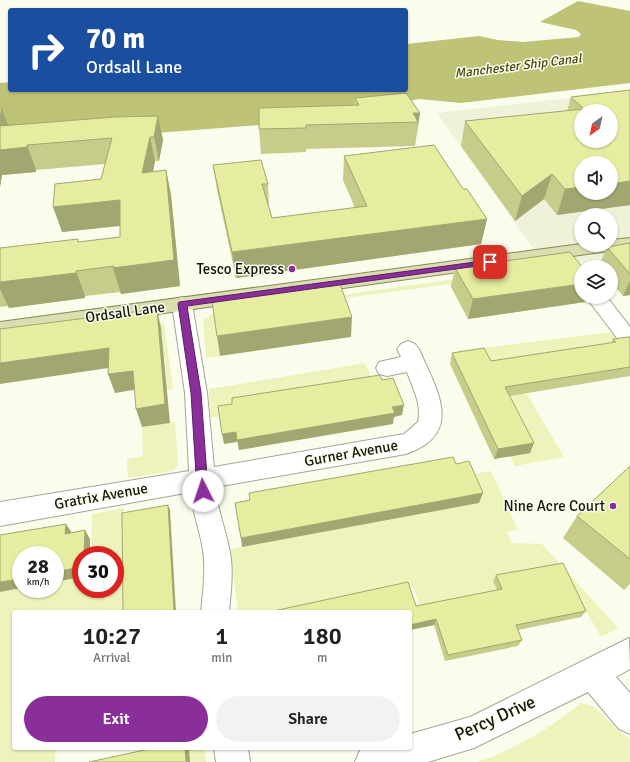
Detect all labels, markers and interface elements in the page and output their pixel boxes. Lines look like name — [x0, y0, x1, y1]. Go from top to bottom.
text: 70 m — [86, 22, 145, 56]
icon: right — [20, 24, 72, 76]
water label: Manchester Ship Canal — [454, 50, 584, 82]
text: Ordsall Lane — [86, 56, 182, 78]
north arrow — [574, 104, 618, 148]
map controls — [574, 104, 618, 304]
button: sound — [574, 156, 618, 200]
button: search — [574, 208, 618, 252]
pin — [473, 245, 507, 279]
icon: arrive — [479, 251, 501, 273]
place label: Tesco Express — [197, 260, 284, 278]
button: layers — [574, 260, 618, 304]
marker: Tesco Express — [287, 264, 297, 274]
street label: Ordsall Lane — [84, 298, 166, 326]
street label: Gurner Avenue — [303, 436, 399, 470]
position arrow — [182, 470, 224, 512]
street label: Gratrix Avenue — [53, 479, 149, 513]
place label: Nine Acre Court — [504, 497, 605, 515]
marker: Nine Acre Court — [608, 501, 618, 511]
speed limit sign: 30 — [72, 546, 124, 598]
text: 28 — [27, 554, 49, 579]
text: km/h — [27, 576, 49, 588]
text: 10:27 — [82, 621, 141, 651]
text: 1 — [215, 621, 228, 651]
text: 180 — [303, 621, 342, 651]
text: Arrival — [93, 650, 130, 666]
text: min — [211, 650, 232, 666]
text: m — [317, 650, 327, 666]
street label: Percy Drive — [451, 690, 539, 746]
button: Exit — [24, 696, 208, 742]
button: Share — [216, 696, 400, 742]

